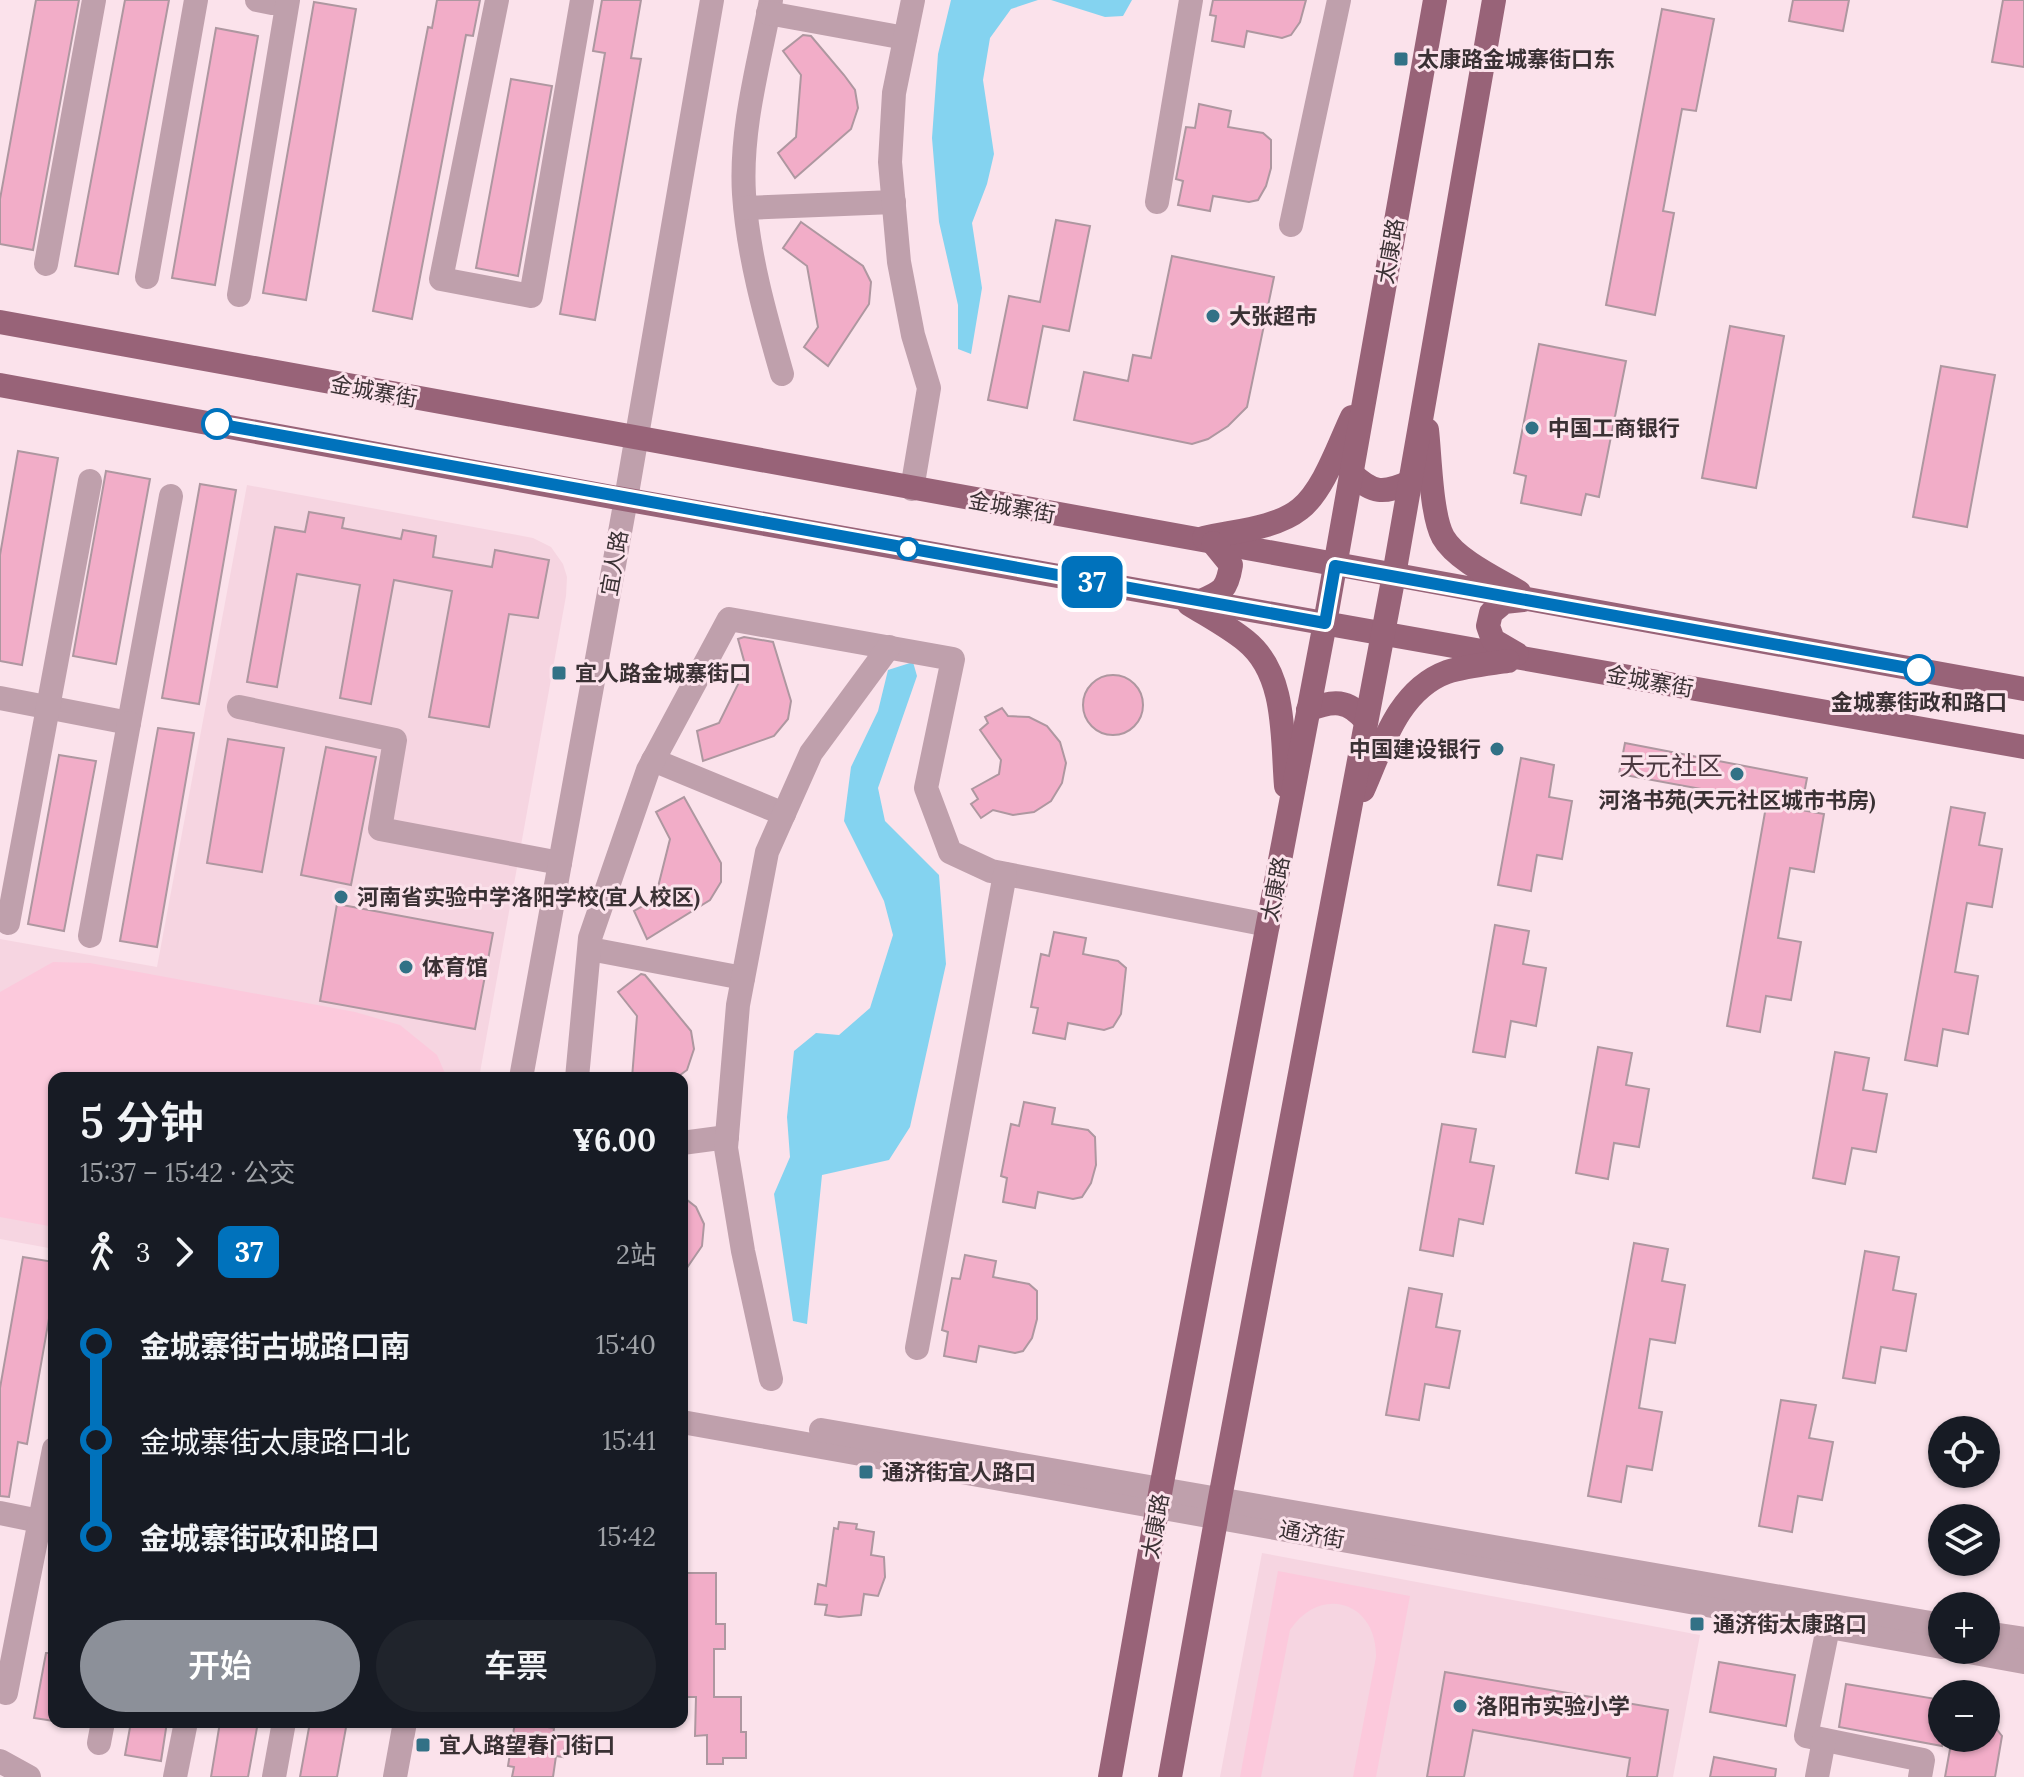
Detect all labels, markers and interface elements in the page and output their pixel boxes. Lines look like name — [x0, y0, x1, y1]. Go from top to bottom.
place label: 太康路金城寨街口东 — [1417, 45, 1615, 73]
marker: 太康路金城寨街口东 — [1392, 50, 1410, 68]
street label: 太康路 — [1370, 216, 1410, 286]
place label: 大张超市 — [1229, 302, 1317, 330]
marker: 大张超市 — [1204, 307, 1222, 325]
street label: 金城寨街 — [328, 370, 420, 412]
unlabelled marker — [202, 409, 232, 439]
place label: 中国工商银行 — [1548, 414, 1680, 442]
marker: 中国工商银行 — [1523, 419, 1541, 437]
street label: 金城寨街 — [966, 486, 1058, 528]
street label: 宜人路 — [594, 528, 634, 598]
unlabelled marker — [897, 538, 919, 560]
line badge: 37 — [1056, 556, 1128, 608]
text: 37 — [1078, 564, 1106, 600]
marker: 金城寨街政和路口 — [1904, 655, 1934, 685]
place label: 宜人路金城寨街口 — [575, 659, 751, 687]
street label: 金城寨街 — [1604, 660, 1696, 702]
marker: 宜人路金城寨街口 — [550, 664, 568, 682]
place label: 金城寨街政和路口 — [1831, 688, 2007, 716]
place label: 中国建设银行 — [1349, 735, 1481, 763]
marker: 中国建设银行 — [1488, 740, 1506, 758]
district label: 天元社区 — [1619, 749, 1723, 782]
marker: 河洛书苑(天元社区城市书房) — [1728, 765, 1746, 783]
place label: 河洛书苑(天元社区城市书房) — [1598, 786, 1876, 814]
street label: 太康路 — [1255, 854, 1295, 924]
place label: 河南省实验中学洛阳学校(宜人校区) — [357, 883, 700, 911]
marker: 河南省实验中学洛阳学校(宜人校区) — [332, 888, 350, 906]
place label: 体育馆 — [422, 953, 488, 981]
marker: 体育馆 — [397, 958, 415, 976]
text: 5 分钟 — [80, 1094, 203, 1150]
text: ¥6.00 — [572, 1121, 656, 1159]
text: 15:37 – 15:42 · 公交 — [80, 1156, 295, 1189]
icon: walk — [80, 1230, 124, 1274]
icon: forward — [162, 1230, 206, 1274]
text: 37 — [234, 1234, 263, 1270]
text: 3 — [136, 1236, 150, 1269]
text: 2站 — [616, 1238, 656, 1271]
text: 金城寨街古城路口南 — [140, 1327, 410, 1365]
text: 15:40 — [596, 1328, 656, 1361]
map controls — [1928, 1416, 2000, 1752]
button: locate — [1928, 1416, 2000, 1488]
text: 金城寨街太康路口北 — [140, 1423, 410, 1461]
text: 15:41 — [602, 1424, 656, 1457]
place label: 通济街宜人路口 — [882, 1458, 1036, 1486]
marker: 通济街宜人路口 — [857, 1463, 875, 1481]
street label: 太康路 — [1135, 1491, 1175, 1561]
button: layers — [1928, 1504, 2000, 1576]
street label: 通济街 — [1277, 1514, 1347, 1554]
text: 金城寨街政和路口 — [140, 1519, 380, 1557]
text: 15:42 — [598, 1520, 656, 1553]
button: + — [1928, 1592, 2000, 1664]
place label: 通济街太康路口 — [1713, 1610, 1867, 1638]
marker: 通济街太康路口 — [1688, 1615, 1706, 1633]
button: 开始 — [80, 1620, 360, 1712]
button: 车票 — [376, 1620, 656, 1712]
button: − — [1928, 1680, 2000, 1752]
place label: 洛阳市实验小学 — [1476, 1692, 1630, 1720]
marker: 洛阳市实验小学 — [1451, 1697, 1469, 1715]
place label: 宜人路望春门街口 — [439, 1731, 615, 1759]
marker: 宜人路望春门街口 — [414, 1736, 432, 1754]

